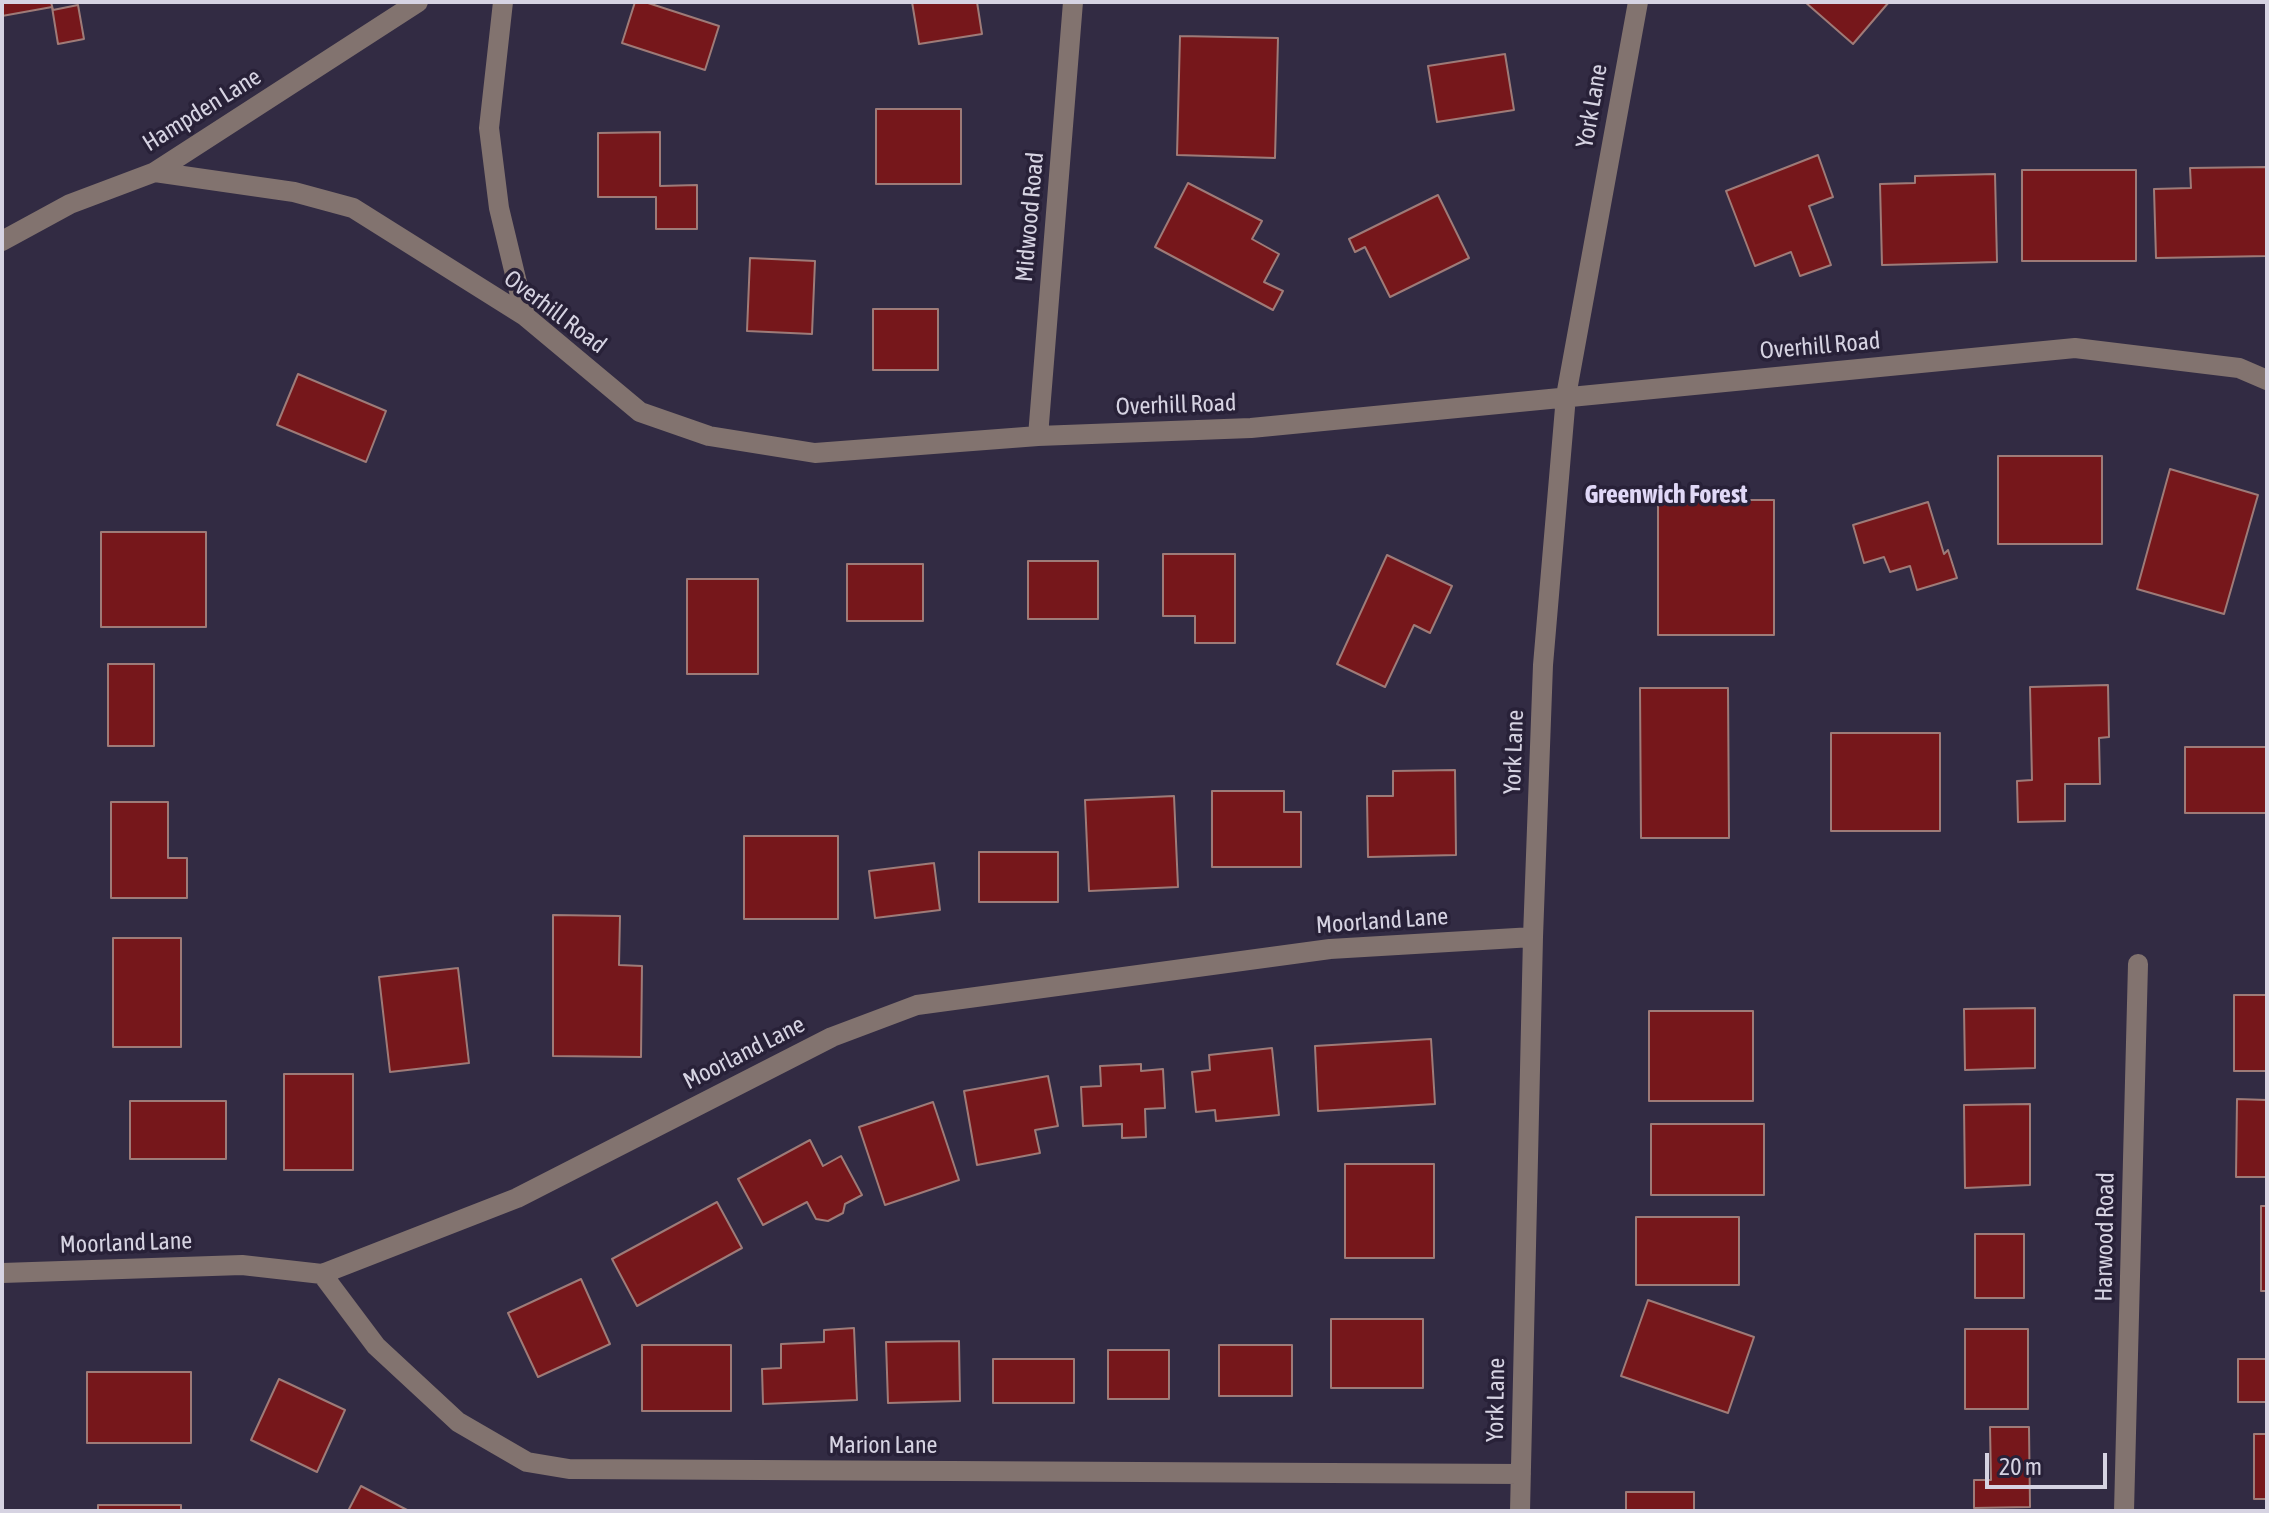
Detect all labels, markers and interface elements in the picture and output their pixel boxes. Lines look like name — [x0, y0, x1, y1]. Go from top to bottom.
street label: Hampden Lane — [138, 62, 266, 158]
street label: York Lane — [1570, 62, 1614, 150]
street label: Midwood Road — [1010, 151, 1050, 283]
street label: Overhill Road — [498, 264, 612, 360]
street label: Overhill Road — [1759, 326, 1881, 366]
street label: Overhill Road — [1115, 389, 1237, 421]
district label: Greenwich Forest — [1584, 479, 1748, 511]
street label: York Lane — [1498, 709, 1530, 795]
street label: Moorland Lane — [1315, 902, 1449, 940]
street label: Moorland Lane — [678, 1010, 810, 1096]
street label: Harwood Road — [2089, 1172, 2121, 1302]
street label: Moorland Lane — [59, 1226, 193, 1260]
street label: York Lane — [1481, 1358, 1511, 1442]
street label: Marion Lane — [828, 1431, 938, 1459]
scale bar — [1989, 1437, 2111, 1487]
text: 20 m — [1999, 1453, 2042, 1480]

